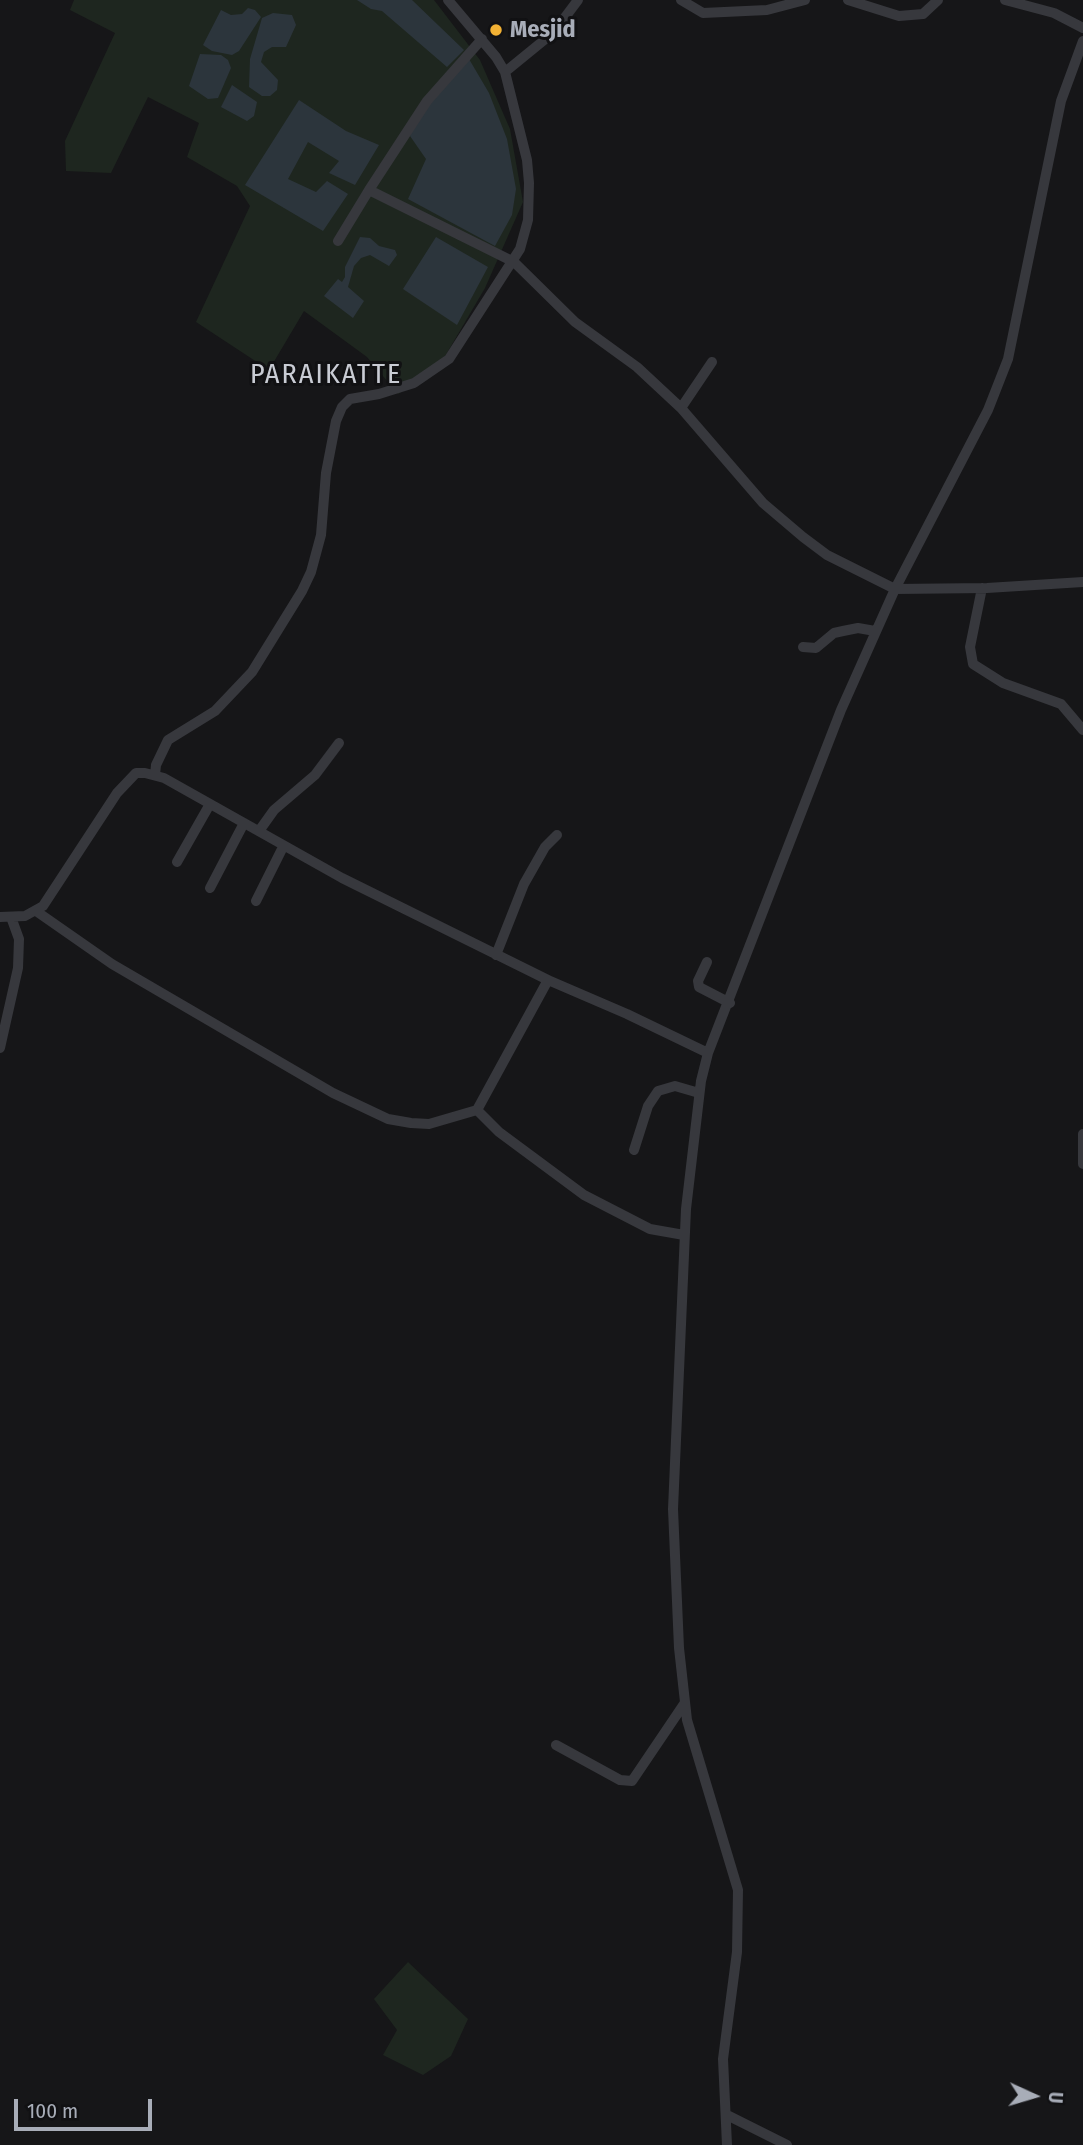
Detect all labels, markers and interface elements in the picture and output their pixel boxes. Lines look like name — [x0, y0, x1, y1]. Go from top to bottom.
place label: Mesjid — [510, 16, 575, 44]
marker: Mesjid — [488, 22, 504, 38]
district label: PARAIKATTE — [251, 358, 401, 392]
north arrow — [999, 2061, 1069, 2131]
scale bar — [18, 2086, 156, 2130]
text: U — [1044, 2091, 1067, 2104]
text: 100 m — [27, 2098, 78, 2124]

